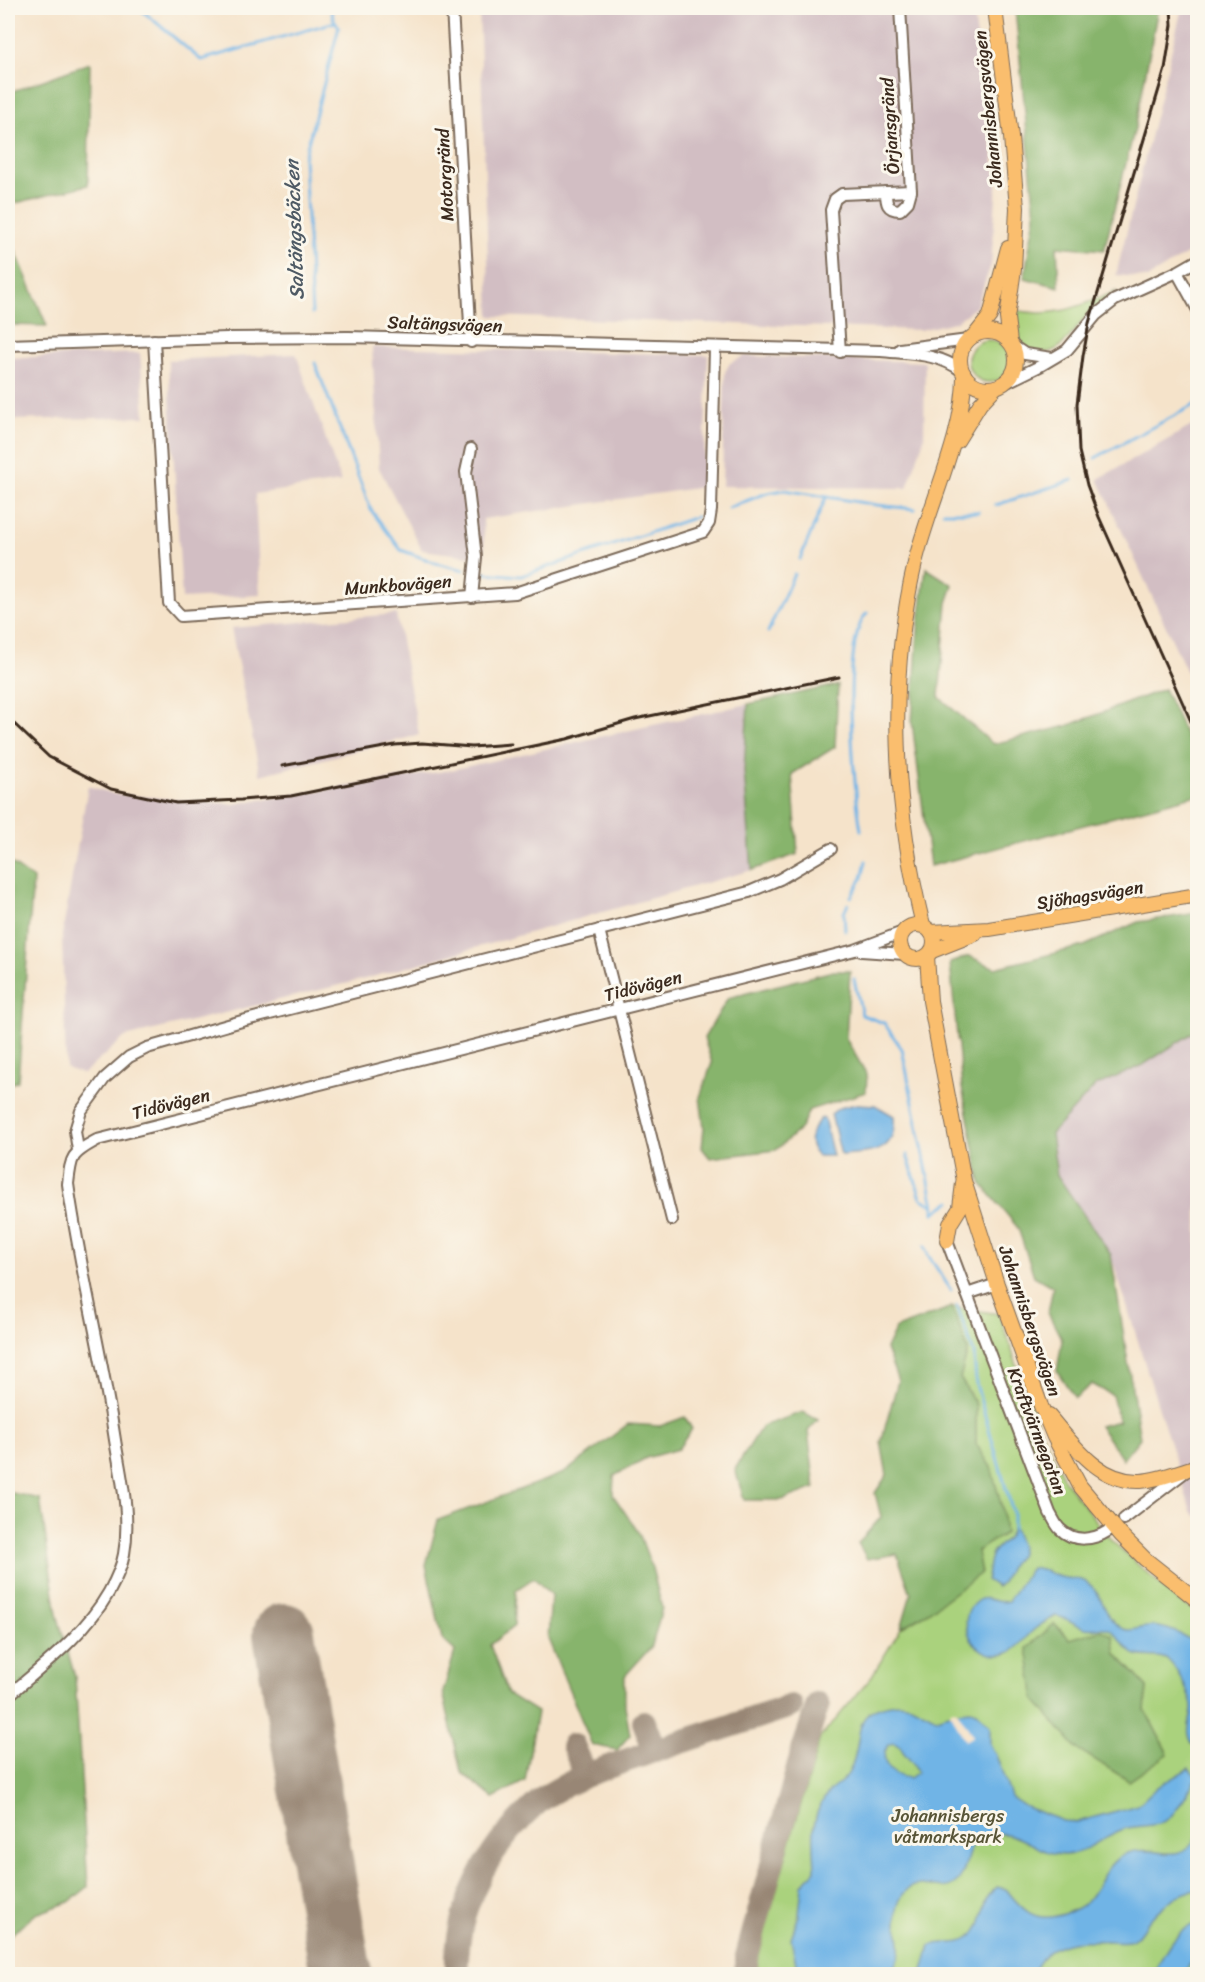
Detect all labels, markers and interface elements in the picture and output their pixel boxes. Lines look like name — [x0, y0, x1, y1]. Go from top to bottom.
street label: Johannisbergsvägen — [964, 29, 1012, 190]
street label: Örjansgränd — [871, 75, 909, 175]
street label: Motorgränd — [427, 126, 463, 222]
water label: Saltängsbäcken — [274, 157, 314, 300]
street label: Saltängsvägen — [387, 306, 503, 342]
street label: Munkbovägen — [343, 565, 453, 605]
street label: Sjöhagsvägen — [1034, 871, 1146, 919]
street label: Tidövägen — [601, 961, 686, 1011]
street label: Tidövägen — [129, 1079, 214, 1129]
street label: Johannisbergsvägen — [989, 1240, 1071, 1401]
street label: Kraftvärmegatan — [998, 1362, 1076, 1500]
park label: Johannisbergs våtmarkspark — [891, 1800, 1005, 1853]

